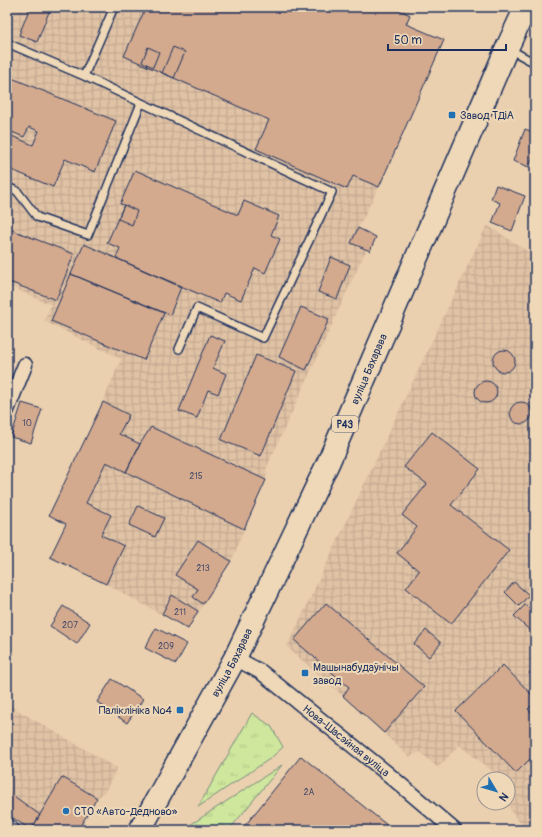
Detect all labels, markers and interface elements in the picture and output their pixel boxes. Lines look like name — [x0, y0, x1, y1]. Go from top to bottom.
scale bar — [388, 26, 506, 52]
text: 50 m — [394, 33, 422, 48]
place label: Завод ТДіА — [460, 109, 514, 122]
marker: Завод ТДіА — [447, 110, 457, 120]
street label: вуліца Бахарава — [348, 332, 390, 406]
road number: Р43 — [332, 416, 358, 432]
house number: 10 — [22, 418, 32, 429]
house number: 215 — [189, 471, 203, 482]
house number: 213 — [196, 563, 210, 574]
house number: 211 — [174, 607, 186, 618]
house number: 207 — [62, 620, 78, 631]
street label: вуліца Бахарава — [209, 626, 255, 699]
house number: 209 — [158, 641, 174, 652]
place label: Машынабудаўнічы завод — [313, 661, 399, 687]
marker: Машынабудаўнічы завод — [300, 668, 310, 678]
street label: Нова-Шасэйная вуліца — [300, 702, 392, 780]
place label: Паліклініка №4 — [99, 704, 173, 717]
marker: Паліклініка №4 — [175, 705, 185, 715]
north arrow — [476, 771, 516, 811]
house number: 2А — [304, 787, 315, 798]
text: N — [496, 790, 511, 804]
place label: СТО «Авто-Дедново» — [74, 805, 178, 818]
marker: СТО «Авто-Дедново» — [61, 806, 71, 816]

